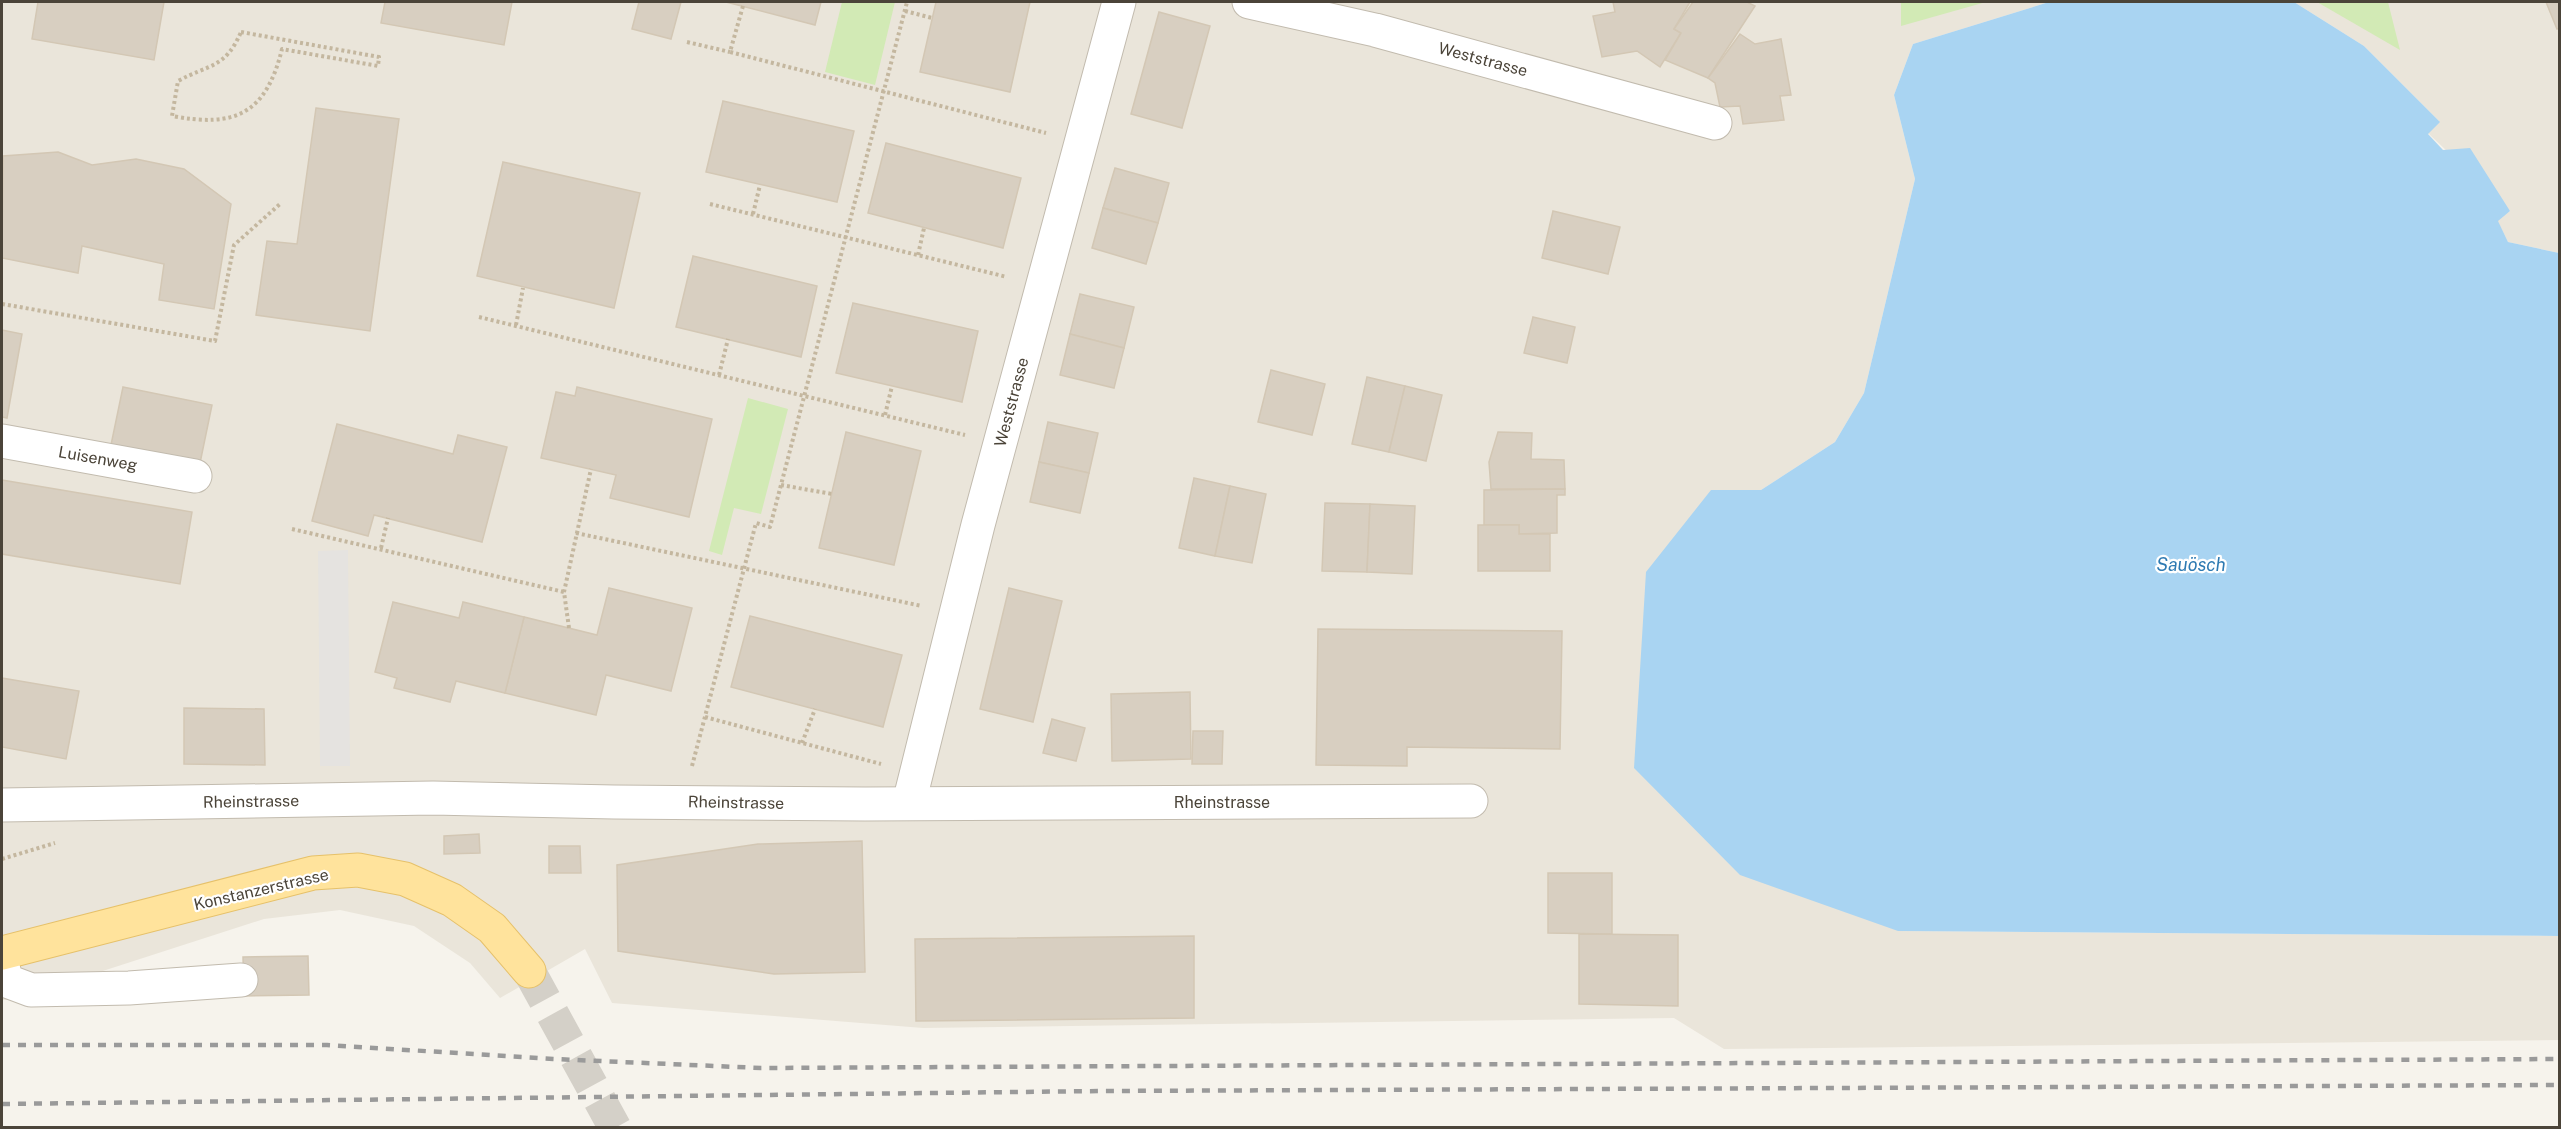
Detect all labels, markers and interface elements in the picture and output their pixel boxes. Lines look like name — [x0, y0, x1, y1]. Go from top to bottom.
street label: Weststrasse — [1436, 38, 1530, 81]
street label: Weststrasse — [990, 355, 1033, 449]
street label: Luisenweg — [57, 442, 139, 475]
water label: Sauösch — [2156, 554, 2226, 575]
street label: Rheinstrasse — [203, 791, 299, 812]
street label: Rheinstrasse — [688, 792, 784, 813]
street label: Rheinstrasse — [1174, 793, 1270, 812]
street label: Konstanzerstrasse — [192, 865, 330, 914]

